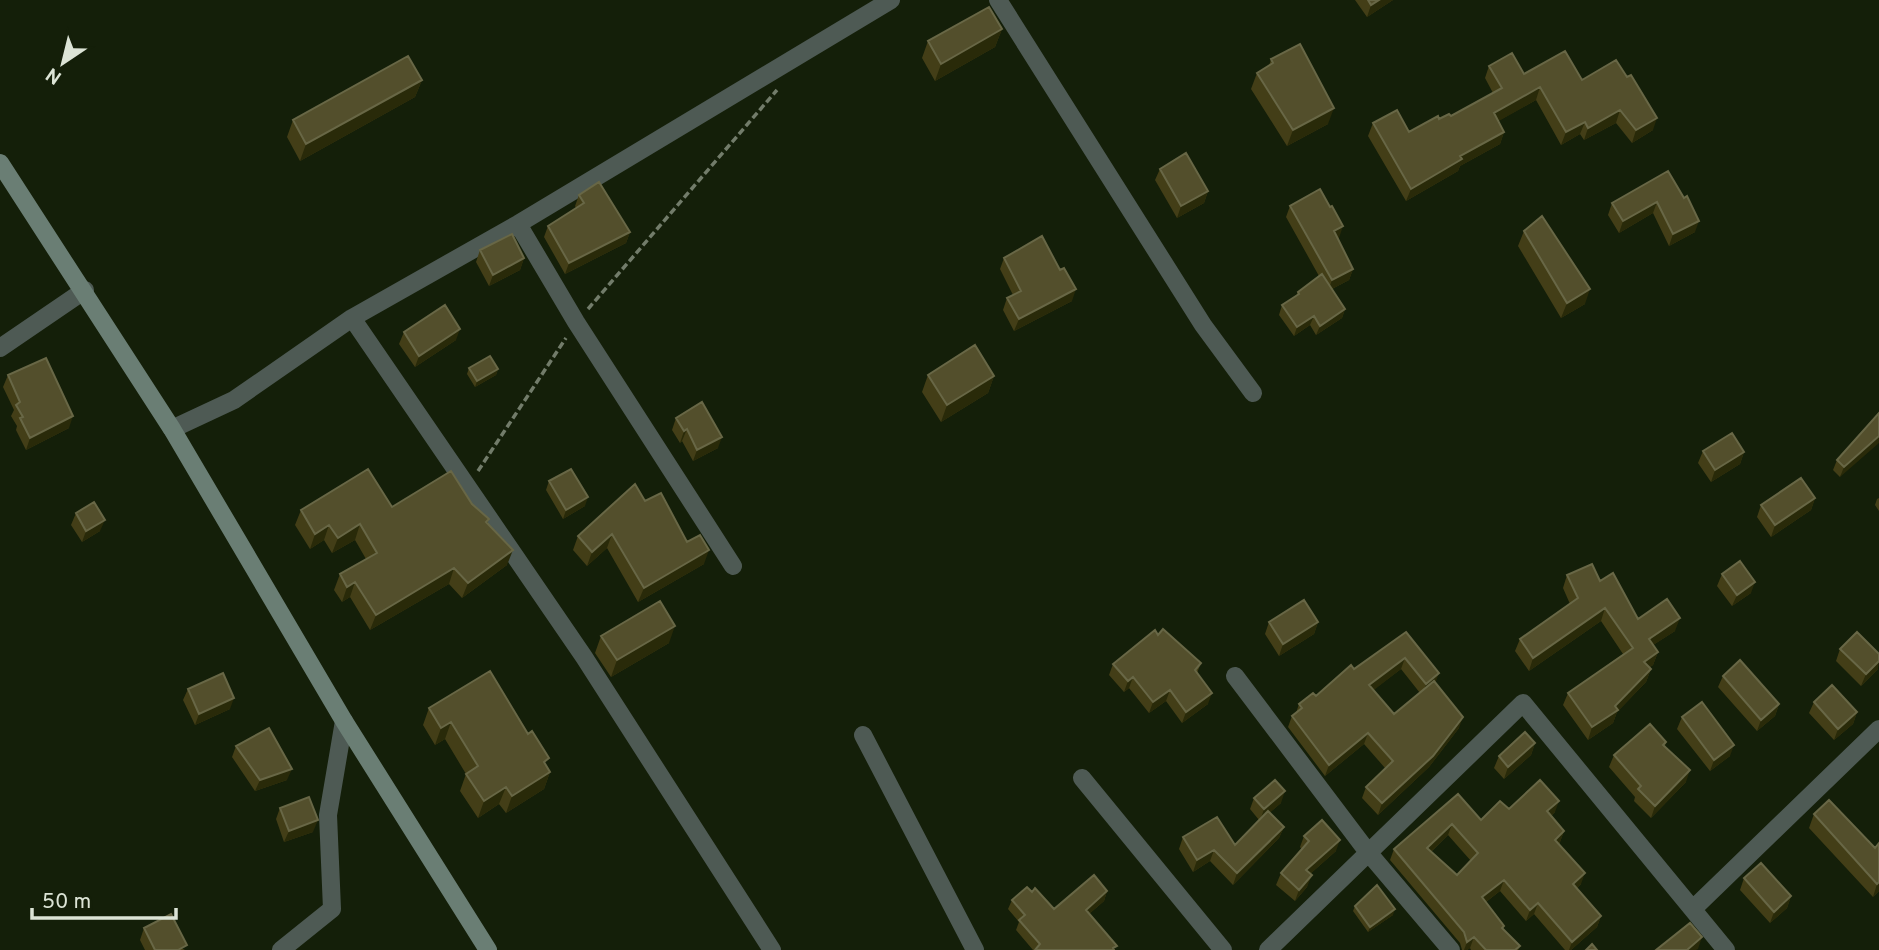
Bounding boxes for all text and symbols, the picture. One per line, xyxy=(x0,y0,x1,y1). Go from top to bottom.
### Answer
north arrow xyxy=(28,28,98,98)
text: N xyxy=(42,62,67,89)
scale bar xyxy=(32,876,175,920)
text: 50 m xyxy=(42,889,91,916)

